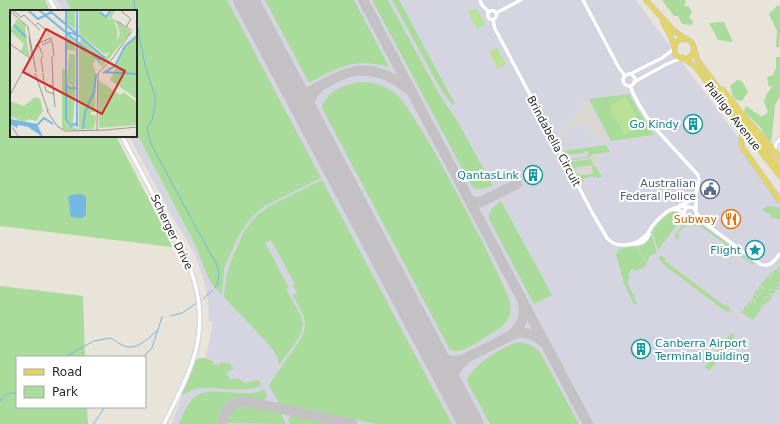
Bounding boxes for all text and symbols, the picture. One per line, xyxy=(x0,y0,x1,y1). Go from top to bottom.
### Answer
inset map xyxy=(10,10,137,137)
street label: Pialligo Avenue xyxy=(702,79,764,153)
street label: Brindabella Circuit xyxy=(524,93,583,190)
building icon: Go Kindy xyxy=(682,113,704,135)
place label: Go Kindy xyxy=(630,118,679,131)
building icon: QantasLink xyxy=(522,164,544,186)
place label: QantasLink xyxy=(457,169,520,182)
place label: Australian Federal Police xyxy=(620,177,696,203)
public building icon: Australian Federal Police xyxy=(699,178,721,200)
street label: Scherger Drive xyxy=(148,192,196,272)
restaurant icon: Subway xyxy=(720,208,742,230)
place label: Subway xyxy=(674,213,717,226)
place icon: Flight xyxy=(744,239,766,261)
place label: Flight xyxy=(710,244,742,257)
place label: Canberra Airport Terminal Building xyxy=(654,337,750,363)
building icon: Canberra Airport Terminal Building xyxy=(630,338,652,360)
legend xyxy=(16,356,146,408)
text: Road xyxy=(52,365,82,379)
text: Park xyxy=(52,385,78,399)

